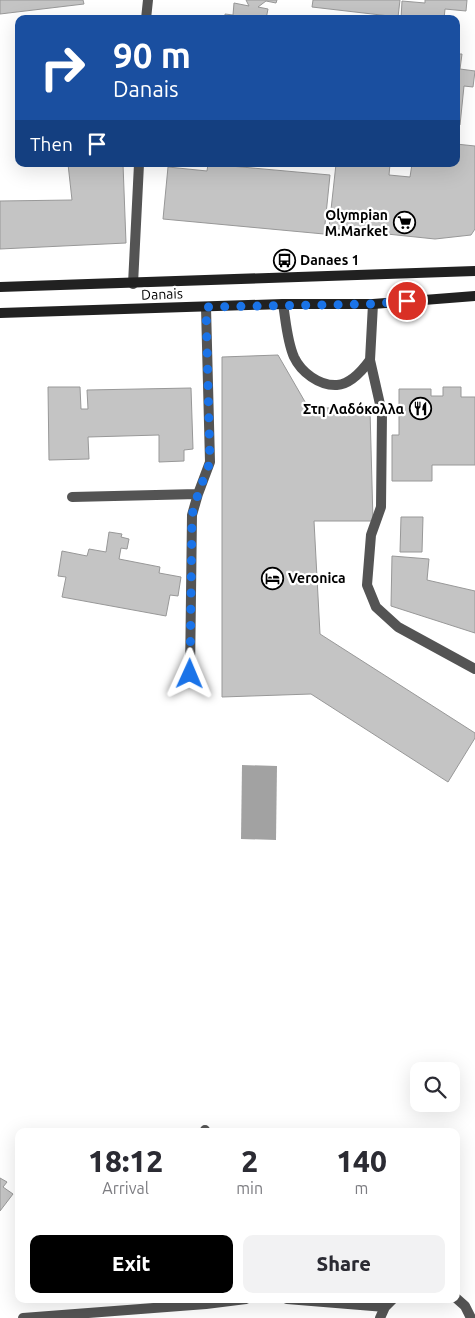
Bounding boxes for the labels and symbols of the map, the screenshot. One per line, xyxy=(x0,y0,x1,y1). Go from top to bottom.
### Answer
place label: Olympian M.Market xyxy=(325,207,388,239)
supermarket icon: Olympian M.Market xyxy=(392,211,416,235)
bus stop icon: Danaes 1 xyxy=(272,248,296,272)
place label: Danaes 1 xyxy=(300,252,360,268)
pin xyxy=(386,280,428,322)
street label: Danais xyxy=(141,285,183,303)
restaurant icon: Στη Λαδόκολλα xyxy=(408,397,432,421)
place label: Στη Λαδόκολλα xyxy=(303,401,404,417)
hotel icon: Veronica xyxy=(260,566,284,590)
place label: Veronica xyxy=(288,570,346,586)
position arrow xyxy=(163,647,215,699)

